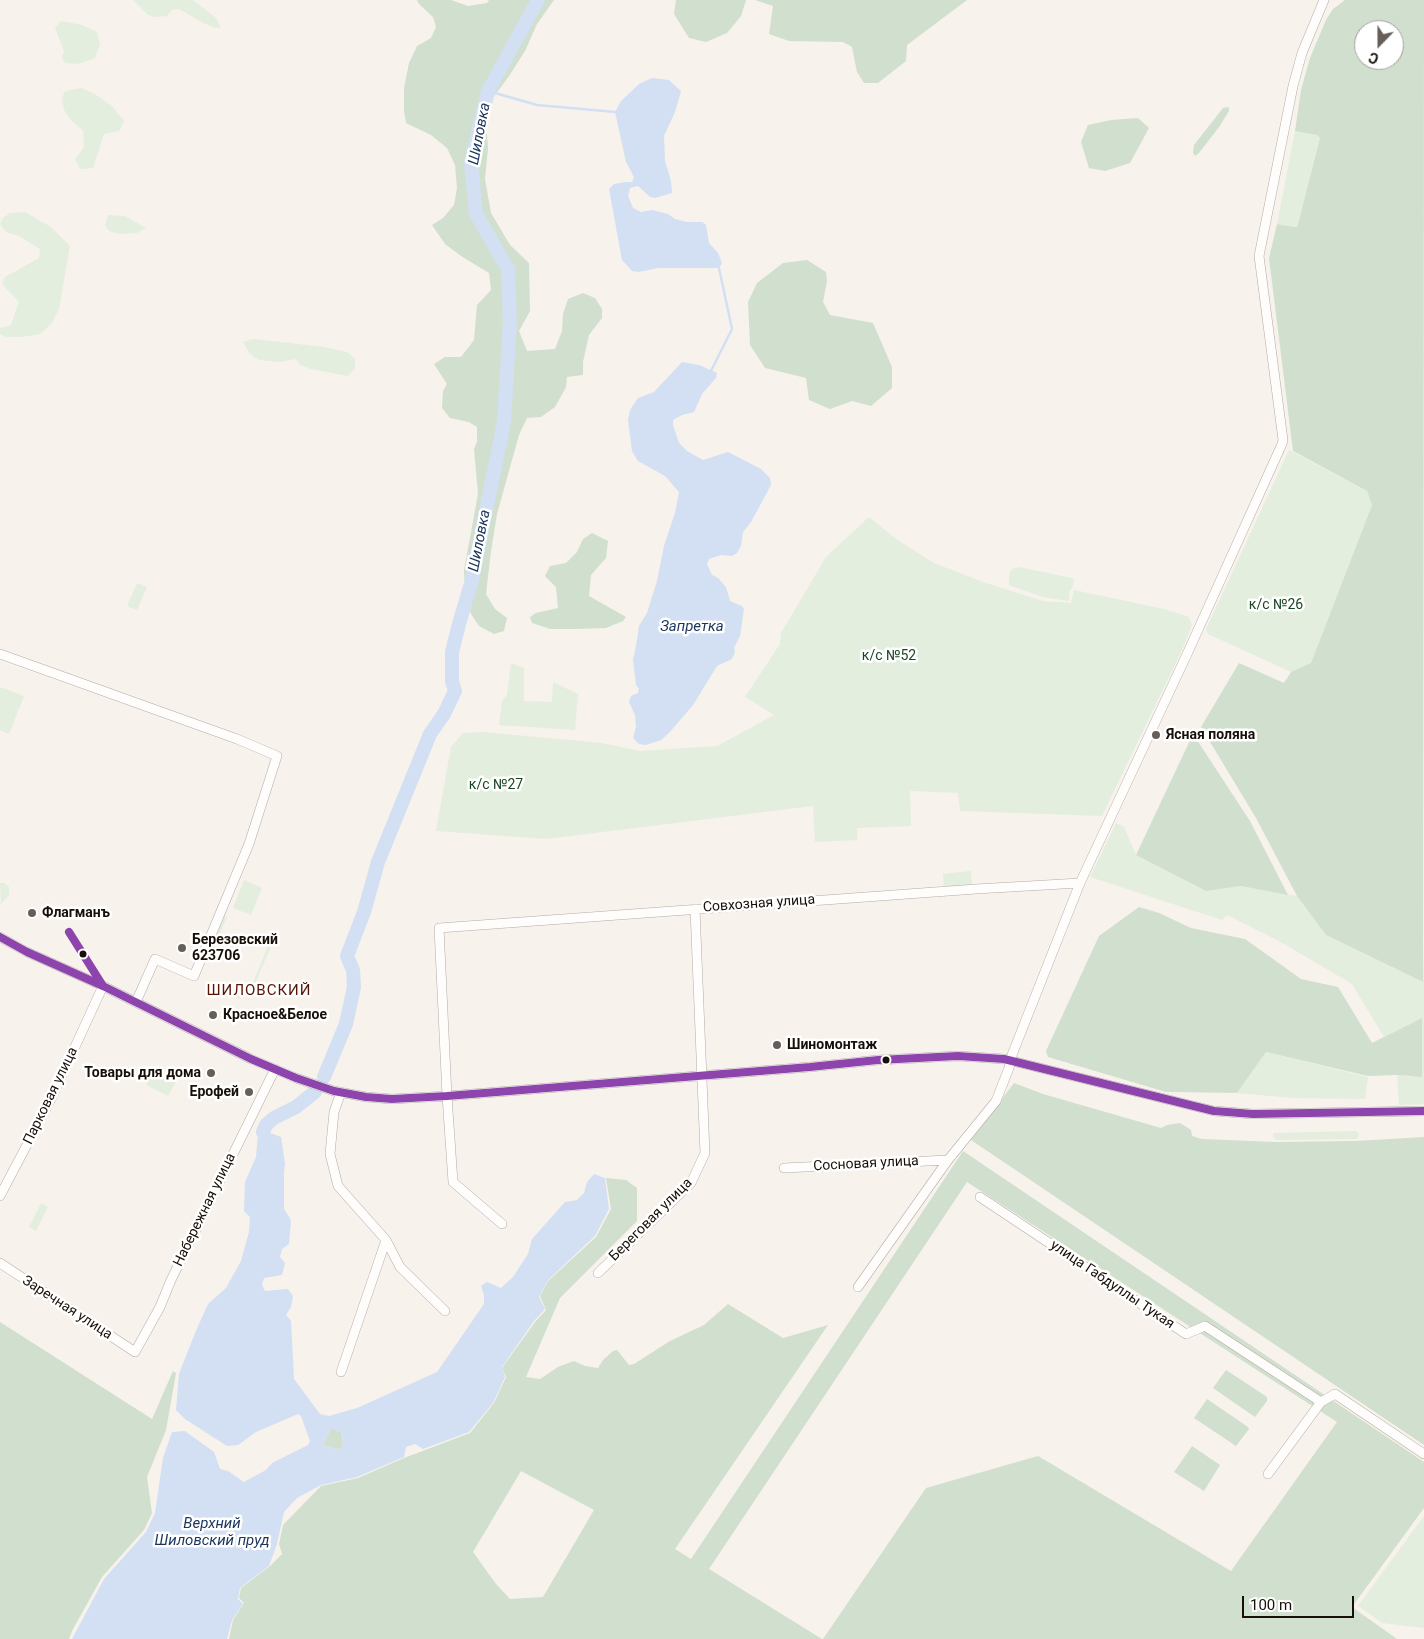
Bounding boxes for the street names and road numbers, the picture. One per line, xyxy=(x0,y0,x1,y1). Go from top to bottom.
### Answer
street label: Совхозная улица xyxy=(702,892,816,916)
street label: Парковая улица xyxy=(20,1045,82,1147)
street label: Набережная улица xyxy=(170,1151,240,1269)
street label: Сосновая улица xyxy=(813,1153,919,1175)
street label: Береговая улица xyxy=(606,1175,696,1265)
street label: улица Габдуллы Тукая xyxy=(1047,1237,1177,1333)
street label: Заречная улица xyxy=(19,1273,115,1343)

